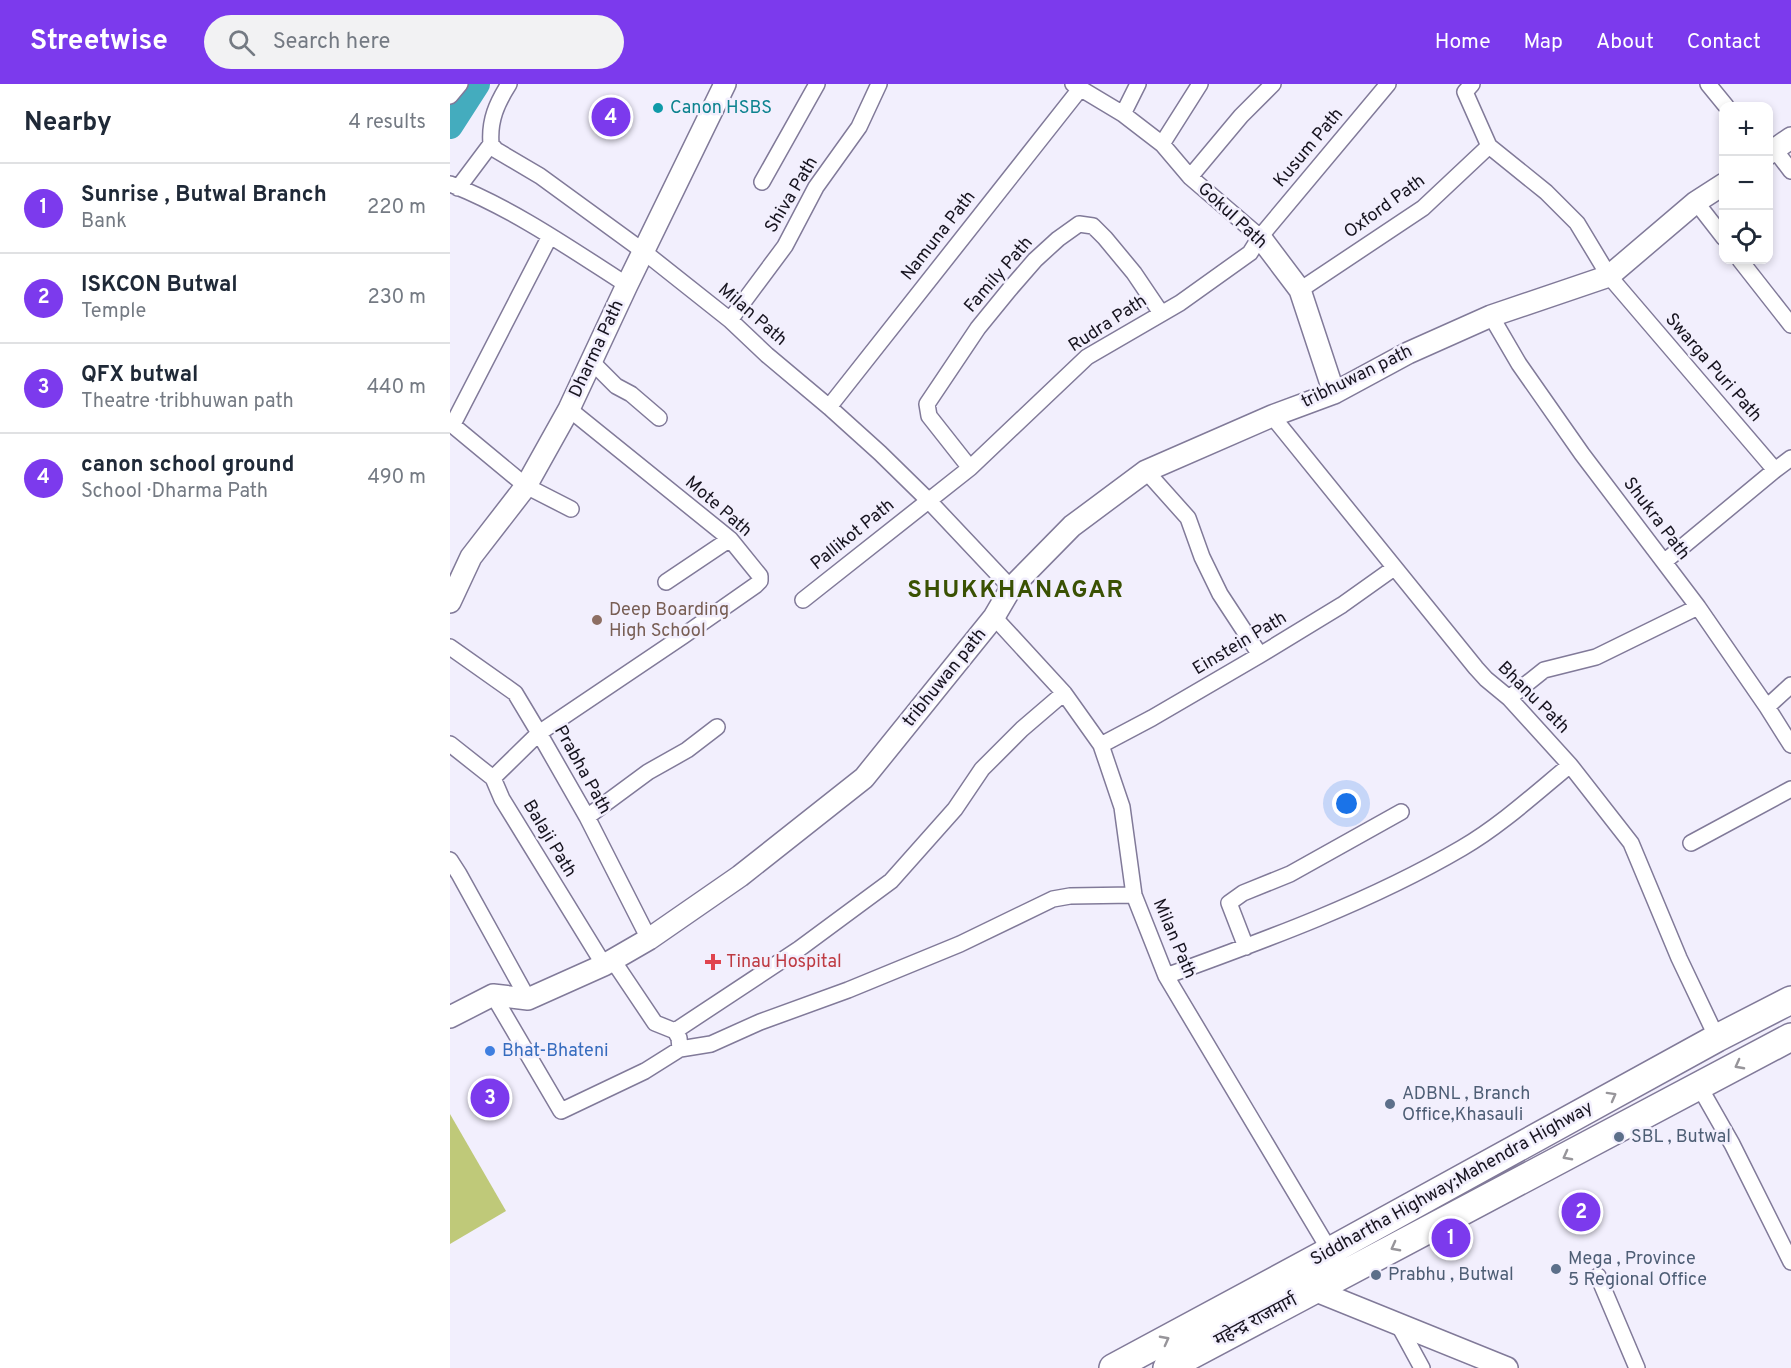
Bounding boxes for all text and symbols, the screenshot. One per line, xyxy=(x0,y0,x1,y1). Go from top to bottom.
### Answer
search box xyxy=(204,15,624,69)
text: Streetwise xyxy=(30,24,168,60)
icon: search xyxy=(225,26,258,59)
text: Search here xyxy=(273,29,390,56)
text: Home xyxy=(1435,29,1491,56)
text: Map xyxy=(1524,29,1563,56)
text: About xyxy=(1596,29,1654,56)
text: Contact xyxy=(1687,29,1761,56)
pin: 4 xyxy=(592,94,630,140)
place label: Canon HSBS xyxy=(670,97,772,120)
marker: Canon HSBS xyxy=(651,101,665,115)
map controls xyxy=(1719,102,1773,264)
button: + xyxy=(1719,102,1773,156)
street label: Kusum Path xyxy=(1269,104,1349,192)
text: Nearby xyxy=(24,107,112,140)
text: 4 results xyxy=(349,110,426,136)
street label: Shiva Path xyxy=(760,153,824,237)
button: − xyxy=(1719,156,1773,210)
street label: Oxford Path xyxy=(1340,170,1430,244)
street label: Gokul Path xyxy=(1192,178,1272,254)
text: Sunrise , Butwal Branch xyxy=(81,182,327,209)
street label: Namuna Path xyxy=(897,186,981,286)
text: 1 xyxy=(40,195,48,221)
text: 220 m xyxy=(367,195,426,221)
text: Bank xyxy=(81,209,127,235)
button: locate xyxy=(1719,210,1773,264)
street label: Family Path xyxy=(960,232,1038,318)
text: ISKCON Butwal xyxy=(81,272,238,299)
street label: Milan Path xyxy=(713,279,791,351)
text: 2 xyxy=(37,285,50,311)
text: 230 m xyxy=(367,285,426,311)
street label: Rudra Path xyxy=(1064,290,1152,358)
street label: Dharma Path xyxy=(564,297,630,401)
text: Temple xyxy=(81,299,146,325)
street label: Swarga Puri Path xyxy=(1659,309,1767,427)
street label: tribhuwan path xyxy=(1298,340,1416,414)
text: QFX butwal xyxy=(81,362,198,389)
text: 3 xyxy=(38,375,50,401)
text: 440 m xyxy=(367,375,426,401)
text: Theatre · tribhuwan path xyxy=(81,389,294,415)
text: canon school ground xyxy=(81,452,294,479)
text: 4 xyxy=(37,465,50,491)
text: 490 m xyxy=(368,465,426,491)
street label: Mote Path xyxy=(680,472,756,542)
street label: Shukra Path xyxy=(1617,473,1695,565)
text: School · Dharma Path xyxy=(81,479,268,505)
street label: Pallikot Path xyxy=(806,494,900,576)
district label: SHUKKHANAGAR xyxy=(907,576,1125,606)
place label: Deep Boarding High School xyxy=(609,599,729,643)
street label: Einstein Path xyxy=(1189,607,1291,681)
marker: Deep Boarding High School xyxy=(590,613,604,627)
street label: tribhuwan path xyxy=(898,624,992,732)
street label: Bhanu Path xyxy=(1492,657,1574,739)
street label: Prabha Path xyxy=(548,721,616,819)
your location xyxy=(1332,789,1361,818)
street label: Balaji Path xyxy=(517,796,581,882)
street label: Milan Path xyxy=(1147,896,1201,982)
place label: Tinau Hospital xyxy=(726,951,842,974)
marker: Tinau Hospital xyxy=(704,953,722,971)
place label: Bhat-Bhateni xyxy=(502,1040,609,1063)
marker: Bhat-Bhateni xyxy=(483,1044,497,1058)
one-way arrow xyxy=(1735,1058,1746,1069)
pin: 3 xyxy=(470,1076,510,1120)
place label: ADBNL , Branch Office,Khasauli xyxy=(1402,1083,1530,1127)
one-way arrow xyxy=(1606,1092,1616,1103)
street label: Siddhartha Highway;Mahendra Highway xyxy=(1307,1096,1597,1272)
marker: ADBNL , Branch Office,Khasauli xyxy=(1383,1097,1397,1111)
place label: SBL , Butwal xyxy=(1631,1126,1731,1149)
marker: SBL , Butwal xyxy=(1612,1130,1626,1144)
one-way arrow xyxy=(1563,1149,1573,1160)
pin: 2 xyxy=(1562,1190,1600,1234)
pin: 1 xyxy=(1432,1216,1470,1260)
one-way arrow xyxy=(1390,1240,1401,1251)
place label: Mega , Province 5 Regional Office xyxy=(1568,1248,1707,1292)
marker: Mega , Province 5 Regional Office xyxy=(1549,1262,1563,1276)
place label: Prabhu , Butwal xyxy=(1388,1264,1514,1287)
marker: Prabhu , Butwal xyxy=(1369,1268,1383,1282)
street label: महेन्द्र राजमार्ग xyxy=(1210,1288,1302,1352)
one-way arrow xyxy=(1158,1336,1169,1347)

